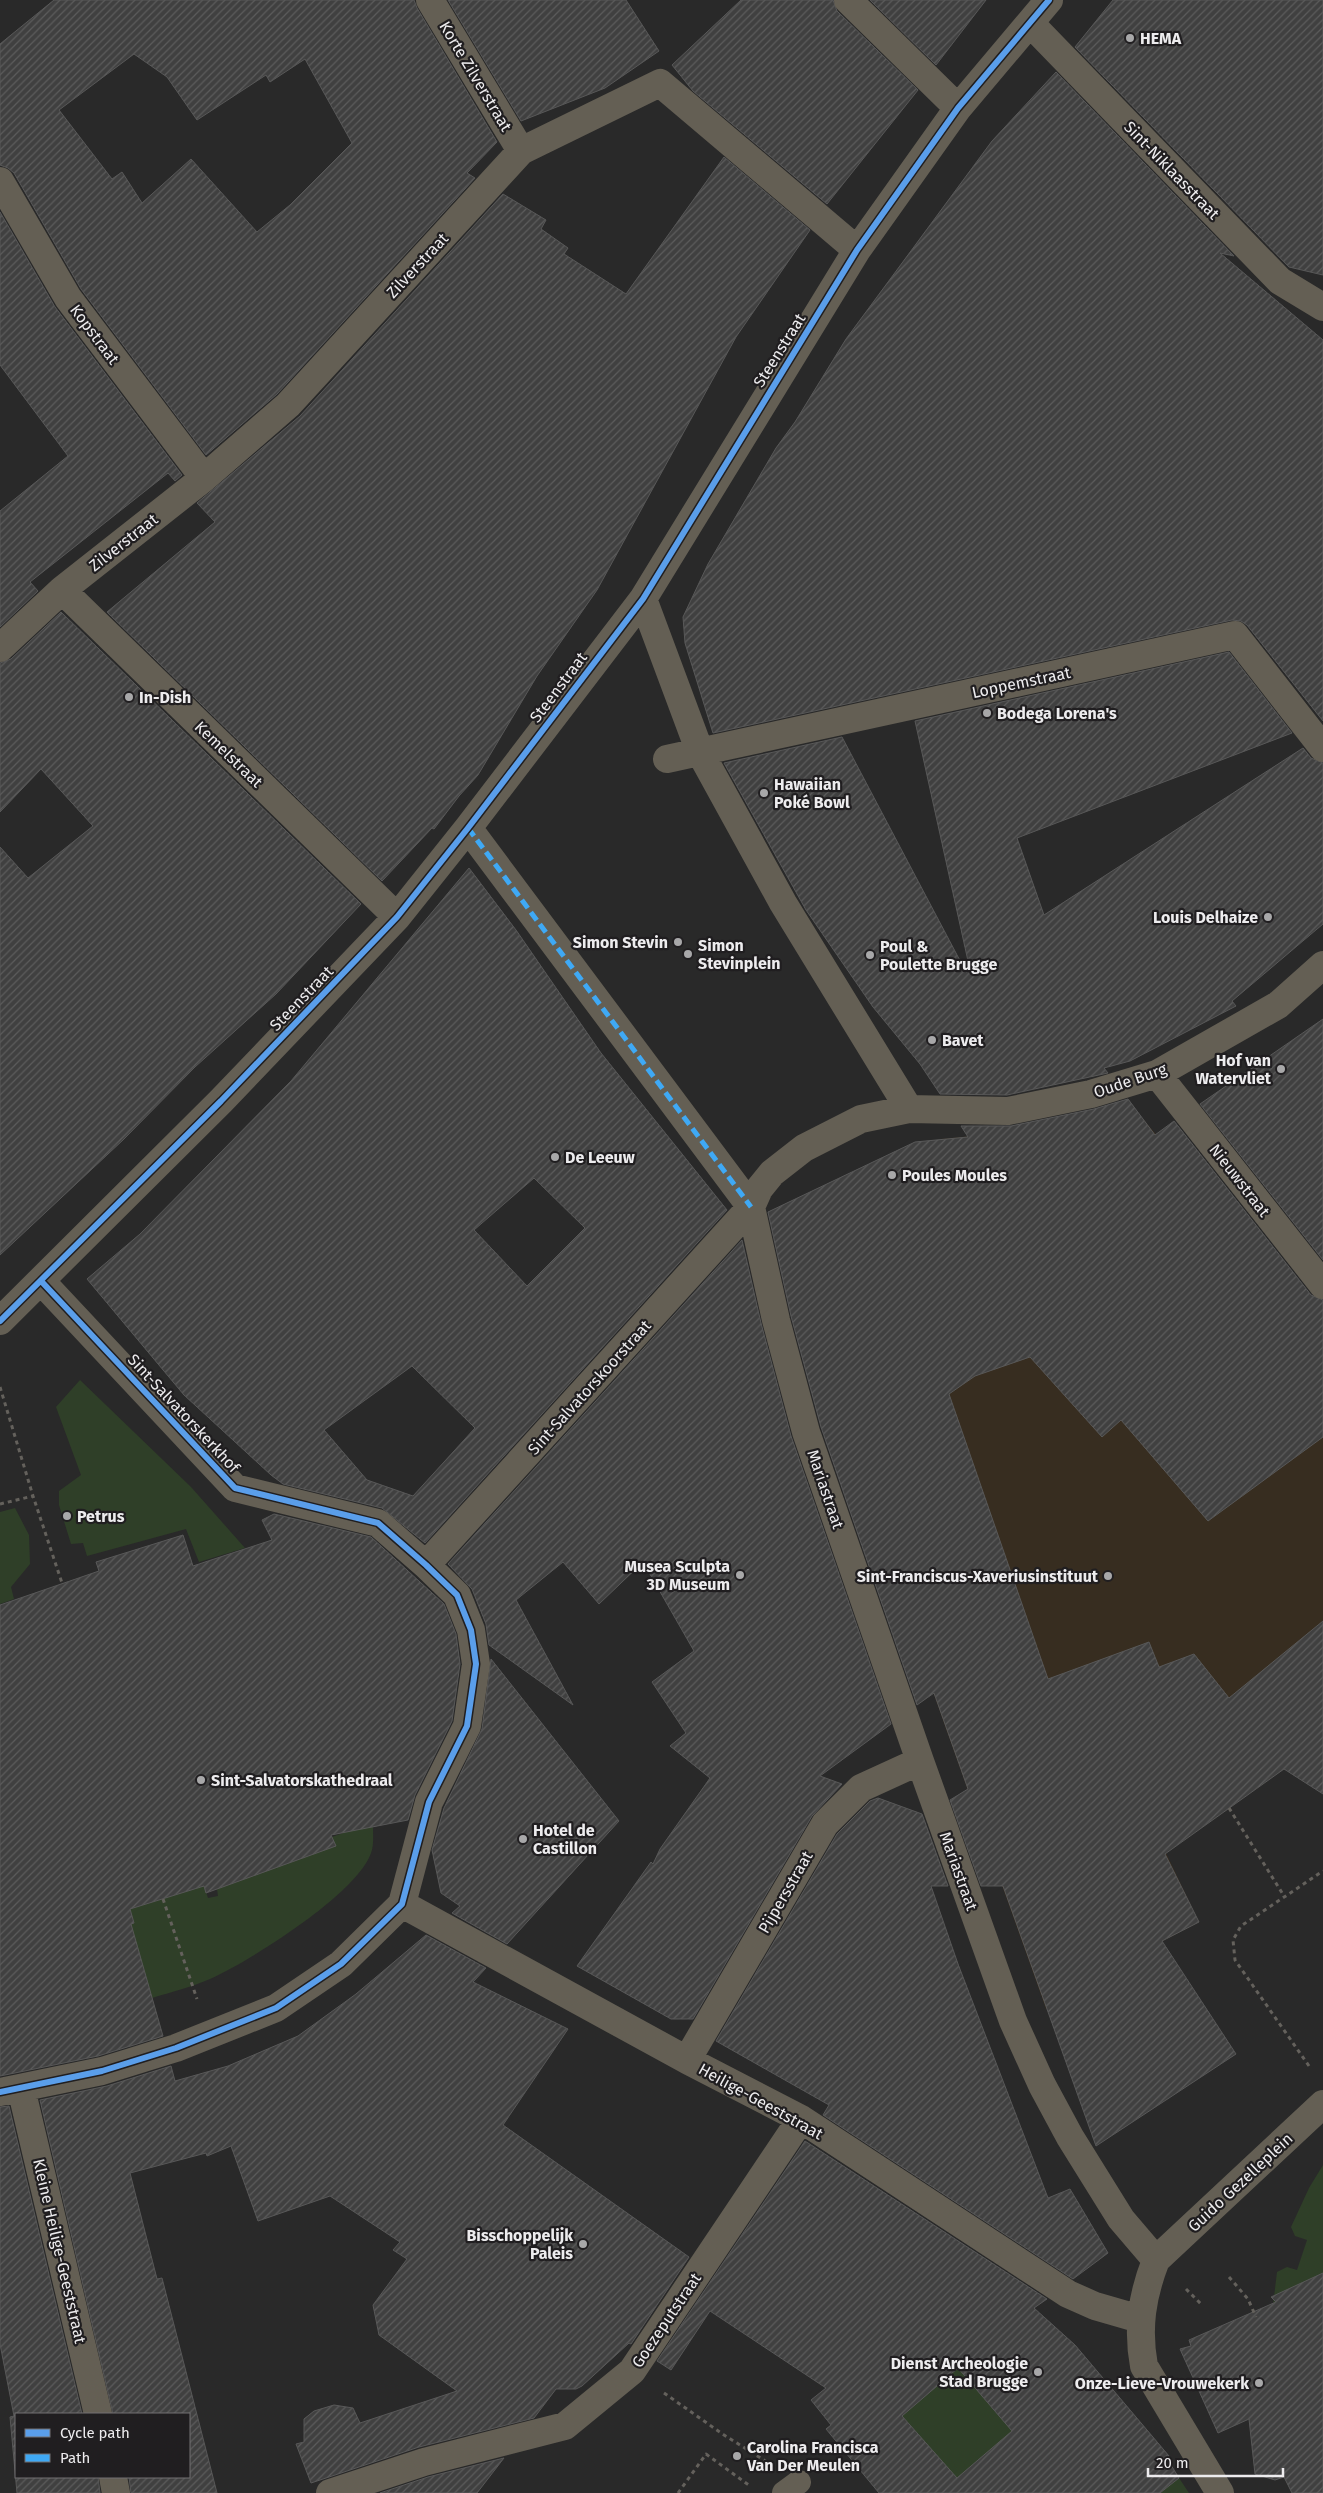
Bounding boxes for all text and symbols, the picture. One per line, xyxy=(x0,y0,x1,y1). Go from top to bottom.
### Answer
street label: Korte Zilverstraat xyxy=(435,18,516,135)
place label: HEMA xyxy=(1140,29,1182,48)
marker: HEMA xyxy=(1124,32,1136,44)
street label: Sint-Niklaasstraat xyxy=(1120,117,1223,223)
street label: Zilverstraat xyxy=(383,229,452,302)
street label: Kopstraat xyxy=(66,301,123,368)
street label: Steenstraat xyxy=(749,310,810,391)
street label: Zilverstraat xyxy=(85,510,162,575)
street label: Steenstraat xyxy=(526,648,591,726)
street label: Loppemstraat xyxy=(970,663,1072,702)
place label: In-Dish xyxy=(139,688,191,707)
marker: In-Dish xyxy=(123,691,135,703)
place label: Bodega Lorena's xyxy=(997,704,1117,723)
marker: Bodega Lorena's xyxy=(981,707,993,719)
street label: Kemelstraat xyxy=(191,717,267,792)
place label: Hawaiian Poké Bowl xyxy=(774,775,850,812)
marker: Hawaiian Poké Bowl xyxy=(758,787,770,799)
place label: Louis Delhaize xyxy=(1153,908,1258,927)
marker: Louis Delhaize xyxy=(1262,911,1274,923)
place label: Simon Stevin xyxy=(573,933,668,952)
marker: Simon Stevin xyxy=(672,936,684,948)
place label: Simon Stevinplein xyxy=(698,936,781,973)
place label: Poul & Poulette Brugge xyxy=(880,937,998,974)
marker: Simon Stevinplein xyxy=(682,948,694,960)
marker: Poul & Poulette Brugge xyxy=(864,949,876,961)
street label: Steenstraat xyxy=(266,962,337,1035)
place label: Bavet xyxy=(942,1031,984,1050)
marker: Bavet xyxy=(926,1034,938,1046)
place label: Hof van Watervliet xyxy=(1196,1051,1272,1088)
street label: Oude Burg xyxy=(1091,1059,1170,1102)
marker: Hof van Watervliet xyxy=(1275,1063,1287,1075)
street label: Nieuwstraat xyxy=(1205,1140,1274,1221)
place label: De Leeuw xyxy=(565,1148,635,1167)
marker: De Leeuw xyxy=(549,1151,561,1163)
place label: Poules Moules xyxy=(902,1166,1007,1185)
marker: Poules Moules xyxy=(886,1169,898,1181)
street label: Sint-Salvatorskoorstraat xyxy=(524,1316,655,1459)
street label: Sint-Salvatorskerkhof xyxy=(124,1350,245,1478)
street label: Mariastraat xyxy=(803,1447,848,1531)
place label: Petrus xyxy=(77,1507,125,1526)
marker: Petrus xyxy=(61,1510,73,1522)
place label: Musea Sculpta 3D Museum xyxy=(624,1557,730,1594)
place label: Sint-Franciscus-Xaveriusinstituut xyxy=(857,1567,1099,1586)
marker: Musea Sculpta 3D Museum xyxy=(734,1569,746,1581)
marker: Sint-Franciscus-Xaveriusinstituut xyxy=(1102,1570,1114,1582)
place label: Sint-Salvatorskathedraal xyxy=(211,1771,393,1790)
marker: Sint-Salvatorskathedraal xyxy=(195,1774,207,1786)
place label: Hotel de Castillon xyxy=(533,1821,597,1858)
street label: Mariastraat xyxy=(936,1829,982,1913)
marker: Hotel de Castillon xyxy=(517,1833,529,1845)
street label: Pijpersstraat xyxy=(754,1848,817,1937)
street label: Heilige-Geeststraat xyxy=(695,2059,826,2144)
street label: Guido Gezelleplein xyxy=(1184,2129,1297,2236)
street label: Kleine Heilige-Geeststraat xyxy=(29,2157,90,2345)
place label: Bisschoppelijk Paleis xyxy=(467,2226,573,2263)
marker: Bisschoppelijk Paleis xyxy=(577,2238,589,2250)
street label: Goezeputstraat xyxy=(628,2269,705,2371)
place label: Dienst Archeologie Stad Brugge xyxy=(891,2354,1028,2391)
marker: Dienst Archeologie Stad Brugge xyxy=(1032,2366,1044,2378)
place label: Onze-Lieve-Vrouwekerk xyxy=(1075,2374,1249,2393)
marker: Onze-Lieve-Vrouwekerk xyxy=(1253,2377,1265,2389)
legend xyxy=(15,2413,190,2478)
text: Cycle path xyxy=(60,2424,130,2442)
place label: Carolina Francisca Van Der Meulen xyxy=(746,2438,879,2475)
scale bar xyxy=(1148,2446,1283,2478)
text: Path xyxy=(60,2449,90,2467)
marker: Carolina Francisca Van Der Meulen xyxy=(731,2450,743,2462)
text: 20 m xyxy=(1156,2454,1189,2472)

